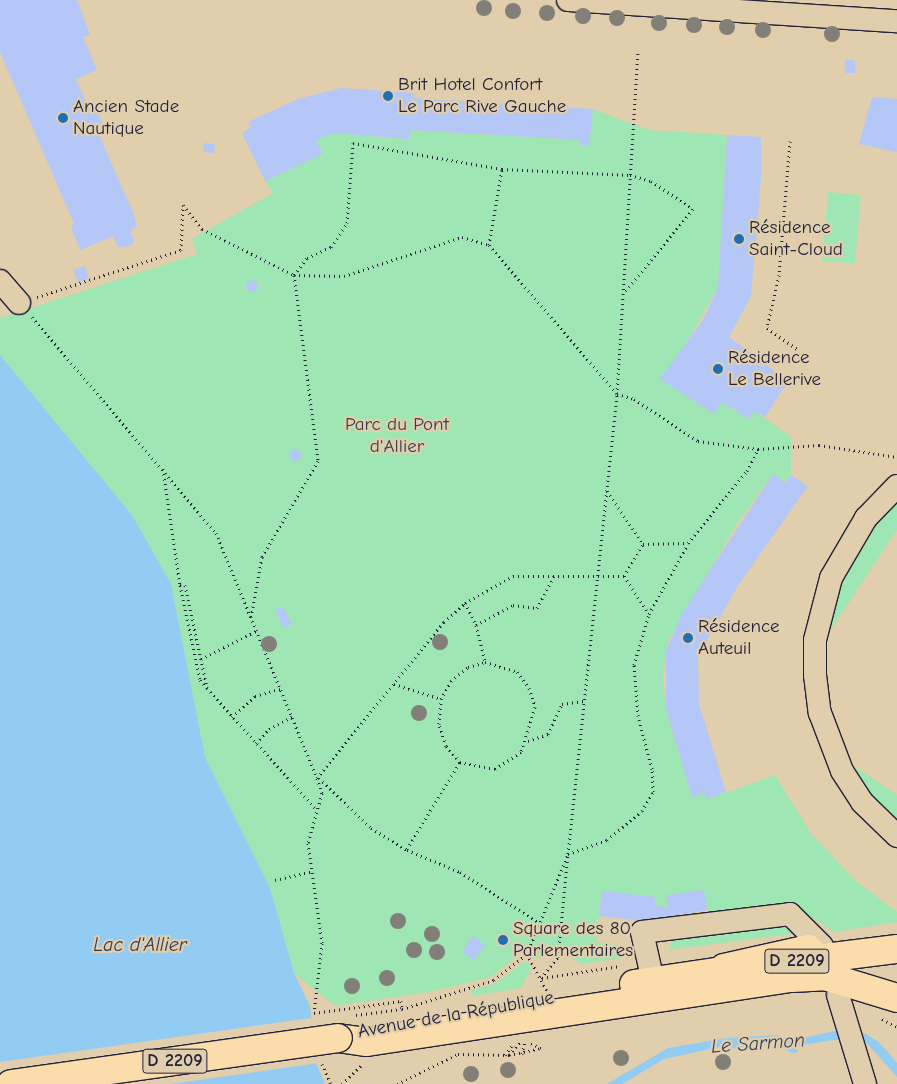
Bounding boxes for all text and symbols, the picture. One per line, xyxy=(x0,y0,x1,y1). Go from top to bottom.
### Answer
place label: Brit Hotel Confort Le Parc Rive Gauche xyxy=(398,74,566,118)
marker: Brit Hotel Confort Le Parc Rive Gauche xyxy=(382,90,394,102)
place label: Ancien Stade Nautique xyxy=(73,96,179,140)
marker: Ancien Stade Nautique xyxy=(57,112,69,124)
place label: Résidence Saint-Cloud xyxy=(749,217,843,261)
marker: Résidence Saint-Cloud xyxy=(733,233,745,245)
place label: Résidence Le Bellerive xyxy=(728,347,821,391)
marker: Résidence Le Bellerive xyxy=(712,363,724,375)
park label: Parc du Pont d'Allier xyxy=(345,414,449,458)
place label: Résidence Auteuil xyxy=(698,616,780,660)
marker: Résidence Auteuil xyxy=(682,632,694,644)
place label: Square des 80 Parlementaires xyxy=(513,918,633,962)
water label: Lac d'Allier xyxy=(93,932,187,956)
marker: Square des 80 Parlementaires xyxy=(497,934,509,946)
road number: D 2209 xyxy=(763,946,831,976)
street label: Avenue de la République xyxy=(356,987,556,1043)
water label: Le Sarmon xyxy=(710,1028,806,1058)
road number: D 2209 xyxy=(141,1046,209,1076)

